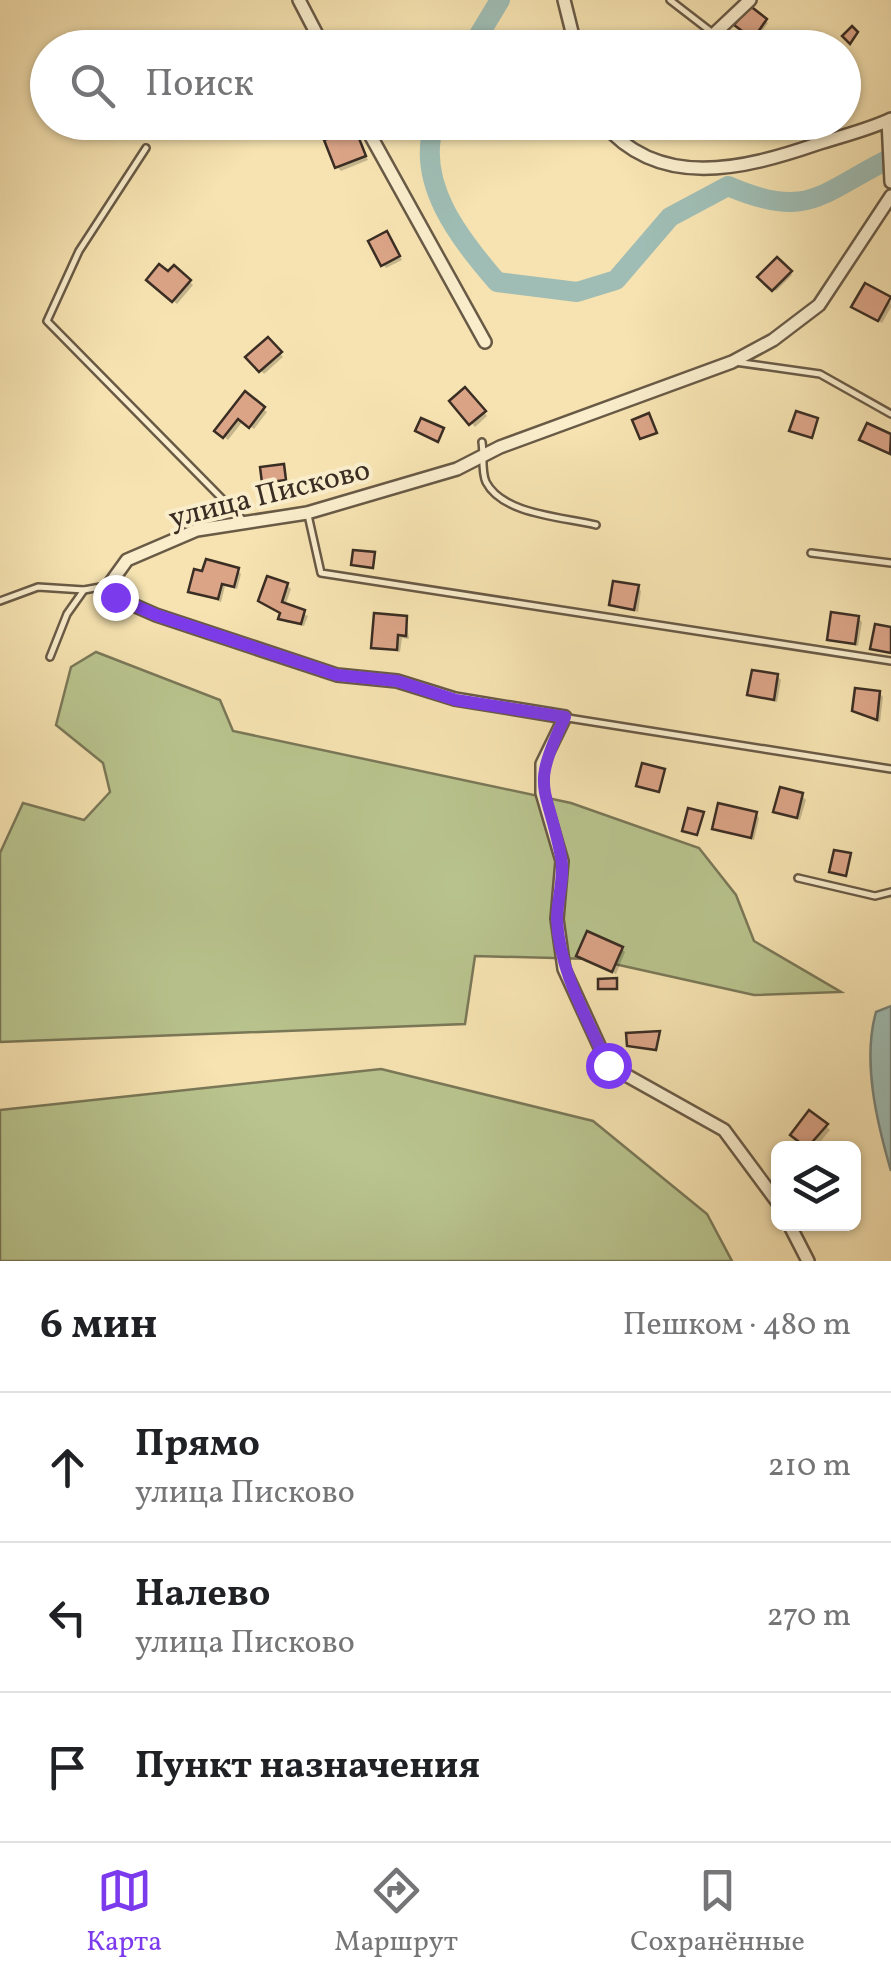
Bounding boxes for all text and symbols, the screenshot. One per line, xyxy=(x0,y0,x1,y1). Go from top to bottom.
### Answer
search box xyxy=(30,30,861,140)
icon: search xyxy=(65,58,120,113)
text: Поиск xyxy=(145,59,254,112)
street label: улица Писково xyxy=(164,450,375,540)
route end xyxy=(93,575,139,621)
route start xyxy=(586,1043,632,1089)
map controls xyxy=(771,1141,861,1231)
button: layers xyxy=(771,1141,861,1231)
text: 6 мин xyxy=(40,1297,157,1356)
text: Пешком · 480 m xyxy=(623,1304,851,1348)
text: Прямо xyxy=(135,1419,260,1472)
icon: ahead xyxy=(40,1440,95,1495)
text: 210 m xyxy=(767,1445,851,1489)
text: улица Писково xyxy=(135,1472,355,1516)
text: Налево xyxy=(135,1569,271,1622)
icon: left xyxy=(40,1590,95,1645)
text: 270 m xyxy=(766,1595,851,1639)
text: улица Писково xyxy=(135,1622,355,1666)
icon: arrive xyxy=(40,1740,95,1795)
text: Пункт назначения xyxy=(135,1741,480,1794)
tab: Карта xyxy=(86,1863,162,1962)
tab: Маршрут xyxy=(334,1863,458,1962)
tab: Сохранённые xyxy=(630,1863,805,1962)

